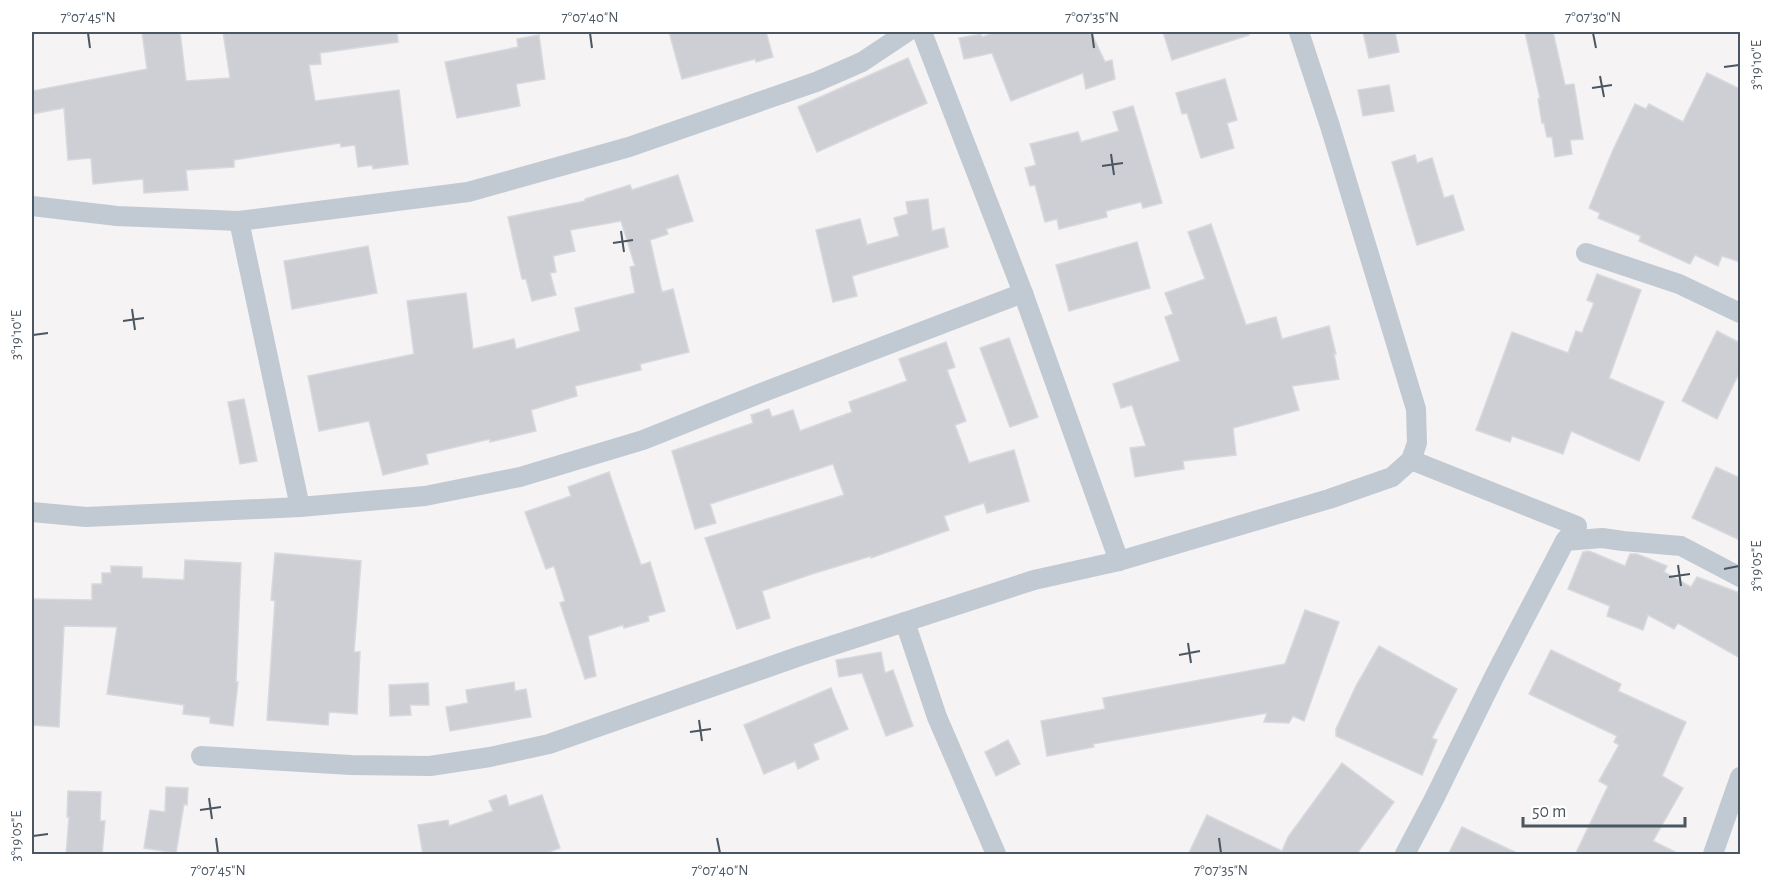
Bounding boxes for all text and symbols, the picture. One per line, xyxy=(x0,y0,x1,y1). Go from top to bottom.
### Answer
text: 7°07'45"N xyxy=(60,10,116,25)
text: 7°07'40"N xyxy=(562,10,618,25)
text: 7°07'35"N xyxy=(1065,10,1119,25)
text: 7°07'30"N xyxy=(1565,10,1621,25)
text: 3°19'10"E xyxy=(1749,40,1764,90)
text: 3°19'10"E xyxy=(9,310,24,360)
text: 3°19'05"E xyxy=(1749,541,1764,591)
scale bar xyxy=(1523,790,1685,828)
text: 50 m xyxy=(1532,803,1566,821)
text: 3°19'05"E xyxy=(9,811,24,861)
text: 7°07'45"N xyxy=(190,863,246,878)
text: 7°07'40"N xyxy=(692,863,748,878)
text: 7°07'35"N xyxy=(1194,863,1248,878)

